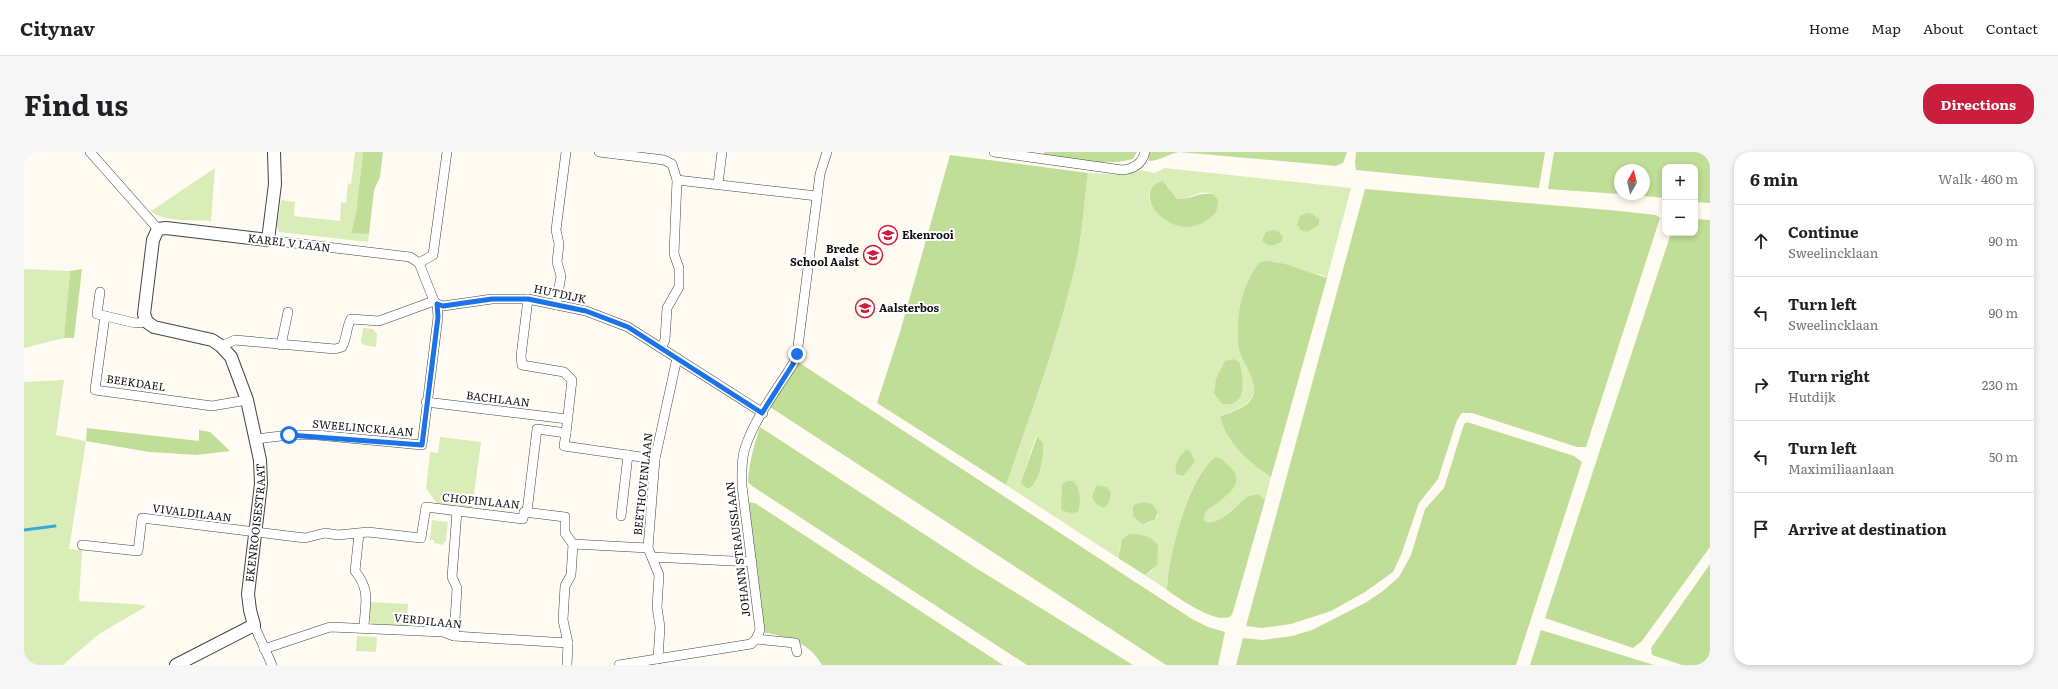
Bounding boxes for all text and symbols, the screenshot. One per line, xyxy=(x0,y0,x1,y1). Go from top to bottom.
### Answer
text: Citynav xyxy=(20,14,95,42)
text: Home xyxy=(1809,18,1849,38)
text: Map xyxy=(1871,18,1901,38)
text: About xyxy=(1923,18,1964,38)
text: Contact xyxy=(1986,18,2038,38)
text: Find us xyxy=(24,83,128,125)
button: Directions xyxy=(1923,84,2034,124)
north arrow xyxy=(1614,164,1650,200)
map controls xyxy=(1662,164,1698,236)
button: + xyxy=(1662,164,1698,200)
text: 6 min xyxy=(1750,166,1798,191)
text: Walk · 460 m xyxy=(1938,169,2018,188)
button: − xyxy=(1662,200,1698,236)
text: Continue xyxy=(1788,220,1858,243)
school or university icon: Ekenrooi xyxy=(877,224,899,246)
place label: Ekenrooi xyxy=(902,226,954,242)
street label: KAREL V LAAN xyxy=(247,229,331,255)
icon: ahead xyxy=(1750,230,1772,252)
text: 90 m xyxy=(1988,231,2018,250)
place label: Brede School Aalst xyxy=(790,240,859,269)
text: Sweelincklaan xyxy=(1788,243,1878,262)
school or university icon: Brede School Aalst xyxy=(862,244,884,266)
street label: HUTDIJK xyxy=(532,280,589,307)
text: Turn left xyxy=(1788,292,1857,315)
school or university icon: Aalsterbos xyxy=(854,297,876,319)
place label: Aalsterbos xyxy=(879,299,940,315)
icon: left xyxy=(1750,302,1772,324)
text: 90 m xyxy=(1988,303,2018,322)
text: Sweelincklaan xyxy=(1788,315,1878,334)
route end xyxy=(788,345,806,363)
text: Turn right xyxy=(1788,364,1870,387)
street label: BEEKDAEL xyxy=(106,370,167,394)
icon: right xyxy=(1750,374,1772,396)
text: 230 m xyxy=(1982,375,2018,394)
street label: BACHLAAN xyxy=(465,386,531,410)
text: Hutdijk xyxy=(1788,387,1836,406)
street label: SWEELINCKLAAN xyxy=(312,415,414,439)
route start xyxy=(280,426,298,444)
street label: BEETHOVENLAAN xyxy=(629,432,655,536)
text: Turn left xyxy=(1788,436,1857,459)
icon: left xyxy=(1750,446,1772,468)
text: 50 m xyxy=(1989,447,2018,466)
text: Maximiliaanlaan xyxy=(1788,459,1894,478)
street label: EKENROOISESTRAAT xyxy=(240,463,268,583)
street label: JOHANN STRAUSSLAAN xyxy=(721,480,753,618)
street label: CHOPINLAAN xyxy=(442,488,521,512)
street label: VIVALDILAAN xyxy=(152,499,233,525)
text: Arrive at destination xyxy=(1788,517,1947,540)
icon: arrive xyxy=(1750,518,1772,540)
street label: VERDILAAN xyxy=(393,608,463,632)

